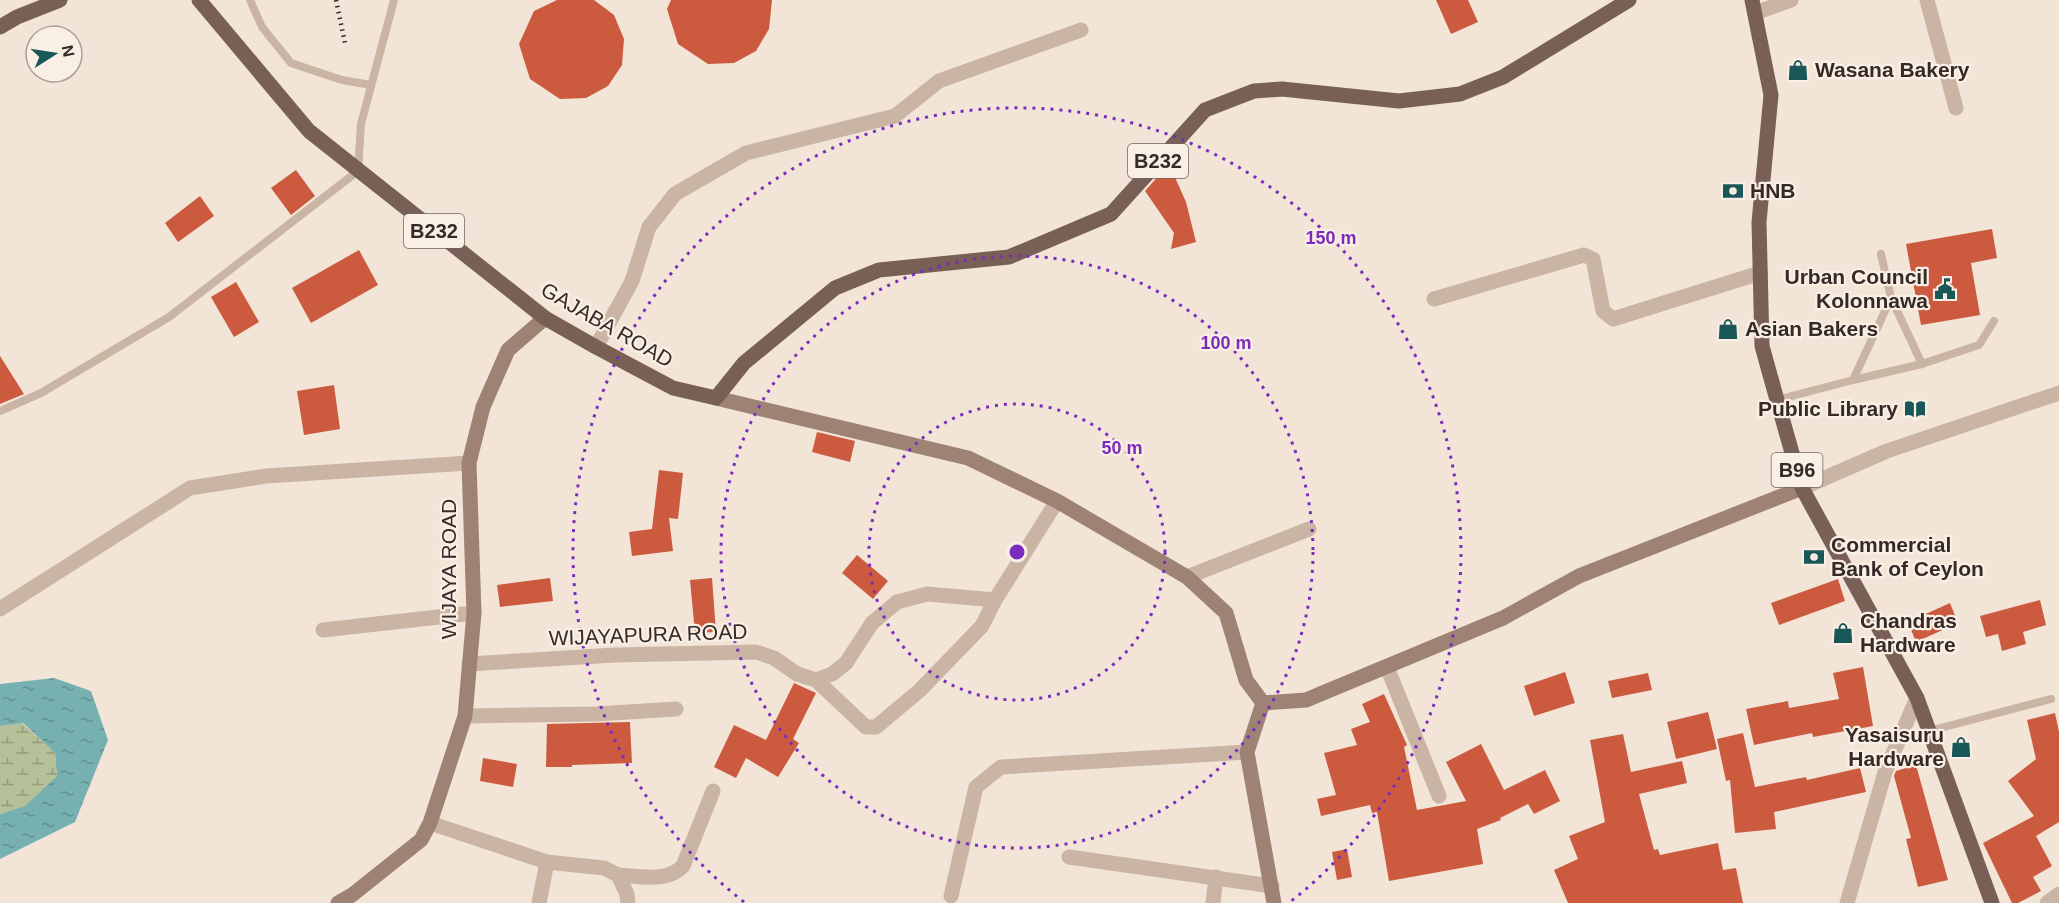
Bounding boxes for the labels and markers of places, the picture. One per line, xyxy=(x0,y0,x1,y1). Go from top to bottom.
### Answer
shop icon: Wasana Bakery xyxy=(1786,58,1810,82)
place label: Wasana Bakery xyxy=(1815,58,1970,81)
bank icon: HNB xyxy=(1721,179,1745,203)
place label: HNB xyxy=(1750,179,1796,202)
place label: Urban Council Kolonnawa xyxy=(1784,265,1928,312)
public building icon: Urban Council Kolonnawa xyxy=(1933,277,1957,301)
shop icon: Asian Bakers xyxy=(1716,317,1740,341)
place label: Asian Bakers xyxy=(1745,317,1878,340)
place label: Public Library xyxy=(1758,397,1898,420)
library icon: Public Library xyxy=(1903,397,1927,421)
place label: Commercial Bank of Ceylon xyxy=(1831,533,1984,580)
centre of rings xyxy=(1007,542,1027,562)
bank icon: Commercial Bank of Ceylon xyxy=(1802,545,1826,569)
place label: Chandras Hardware xyxy=(1860,609,1957,656)
shop icon: Chandras Hardware xyxy=(1831,621,1855,645)
place label: Yasaisuru Hardware xyxy=(1845,723,1944,770)
shop icon: Yasaisuru Hardware xyxy=(1949,735,1973,759)

